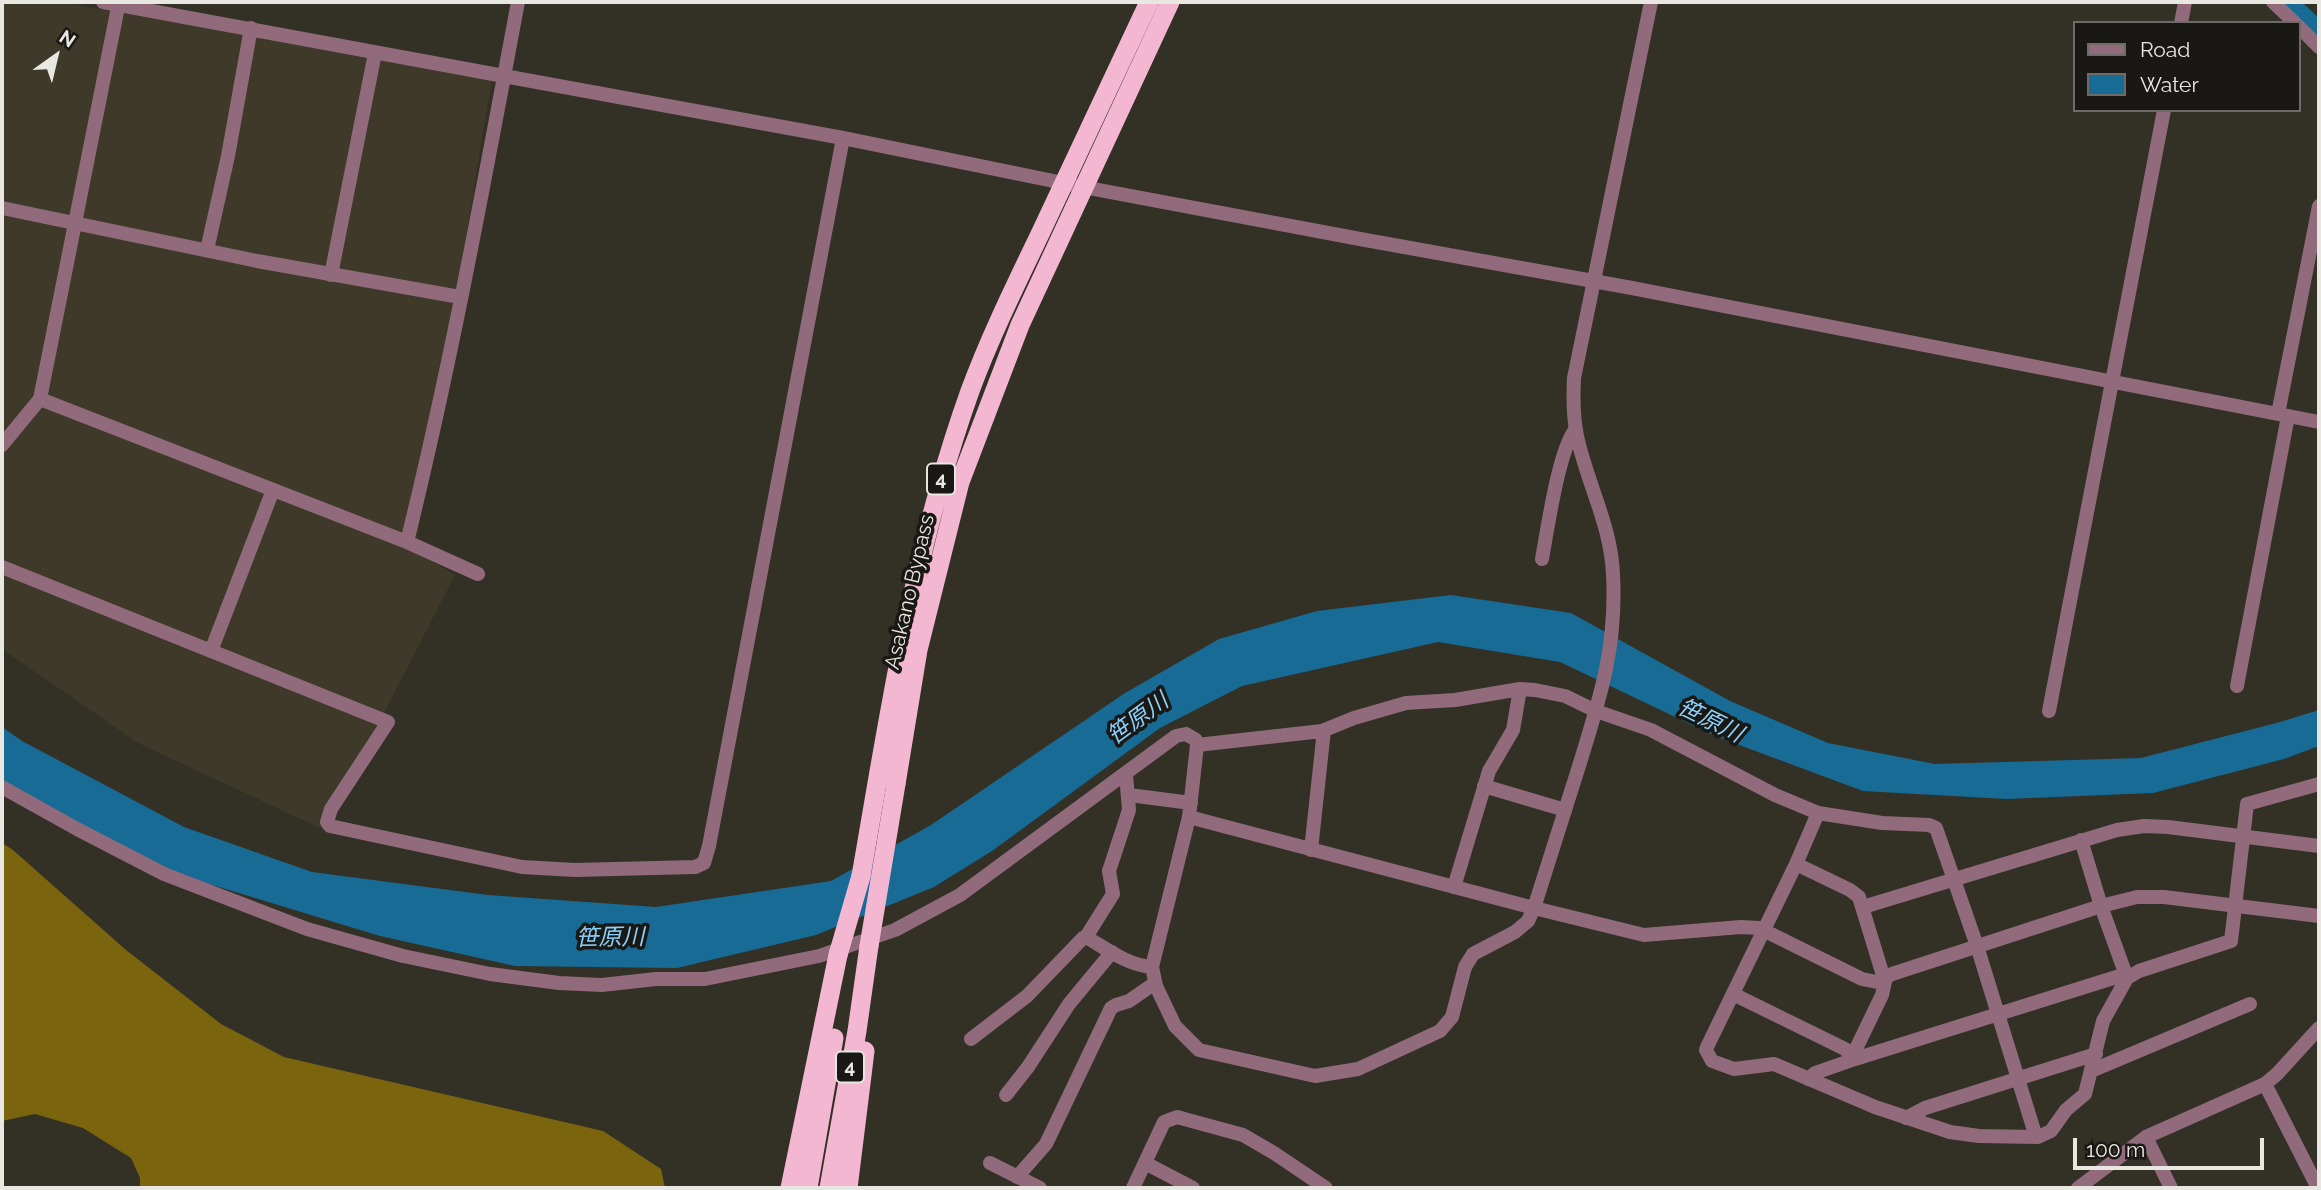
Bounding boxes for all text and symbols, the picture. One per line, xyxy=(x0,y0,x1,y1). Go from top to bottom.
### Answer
north arrow xyxy=(21,21,91,91)
legend xyxy=(2072,21,2300,112)
text: N xyxy=(56,25,80,52)
text: Road xyxy=(2140,37,2190,62)
text: Water xyxy=(2140,72,2199,97)
road number: 4 xyxy=(927,464,955,494)
street label: Asakano Bypass xyxy=(880,512,940,672)
water label: 笹原川 xyxy=(1102,688,1174,750)
water label: 笹原川 xyxy=(1673,693,1747,749)
water label: 笹原川 xyxy=(575,924,645,952)
road number: 4 xyxy=(836,1051,864,1082)
scale bar xyxy=(2076,1124,2267,1168)
text: 100 m xyxy=(2086,1137,2145,1162)

